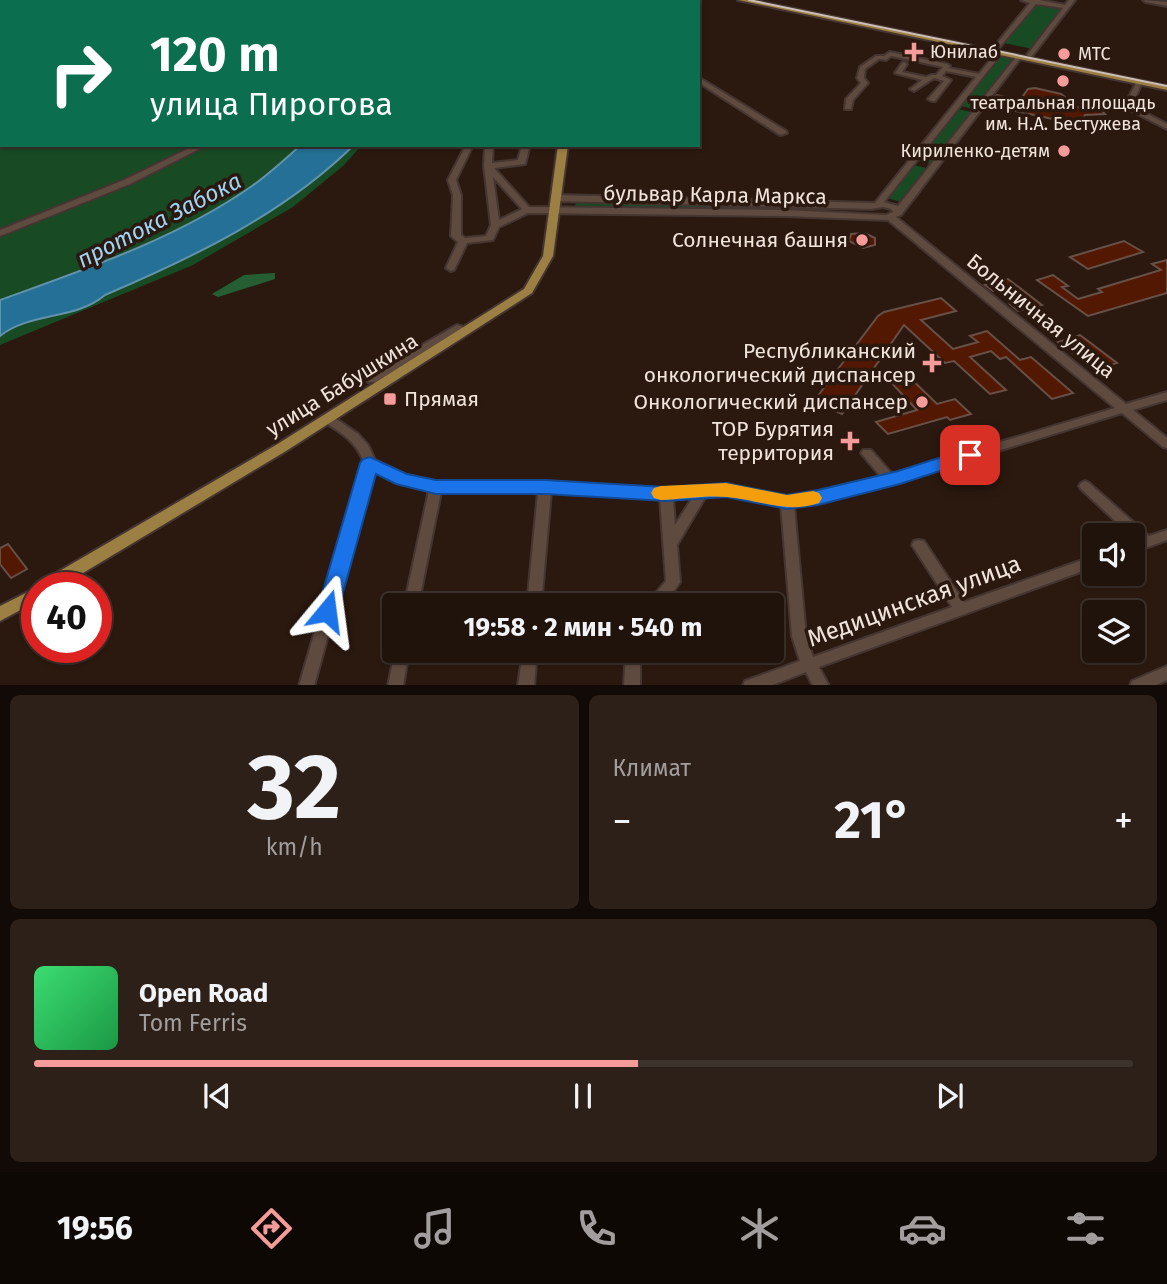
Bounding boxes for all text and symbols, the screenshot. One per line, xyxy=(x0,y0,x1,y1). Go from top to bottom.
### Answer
text: 120 m xyxy=(150,25,280,84)
icon: right xyxy=(35,28,126,119)
place label: Юнилаб xyxy=(930,41,998,63)
marker: Юнилаб xyxy=(904,42,924,62)
place label: МТС xyxy=(1078,43,1111,65)
marker: МТС xyxy=(1056,46,1072,62)
marker: театральная площадь им. Н.А. Бестужева xyxy=(1055,73,1071,89)
text: улица Пирогова xyxy=(150,85,393,123)
place label: театральная площадь им. Н.А. Бестужева xyxy=(971,92,1155,135)
place label: Кириленко-детям xyxy=(901,140,1050,162)
marker: Кириленко-детям xyxy=(1056,143,1072,159)
water label: протока Забока xyxy=(72,167,246,273)
street label: бульвар Карла Маркса xyxy=(603,180,827,210)
place label: Солнечная башня xyxy=(672,227,848,253)
marker: Солнечная башня xyxy=(854,232,870,248)
street label: Больничная улица xyxy=(962,248,1120,384)
street label: улица Бабушкина xyxy=(261,328,423,442)
place label: Республиканский онкологический диспансер xyxy=(644,338,916,388)
marker: Республиканский онкологический диспансер xyxy=(922,353,942,373)
place label: Прямая xyxy=(404,386,479,412)
place label: Онкологический диспансер xyxy=(633,389,908,415)
marker: Прямая xyxy=(382,391,398,407)
marker: Онкологический диспансер xyxy=(914,394,930,410)
place label: ТОР Бурятия территория xyxy=(712,416,834,466)
pin xyxy=(940,425,1000,485)
marker: ТОР Бурятия территория xyxy=(840,431,860,451)
icon: arrive xyxy=(951,436,989,474)
map controls xyxy=(1082,523,1145,663)
button: sound xyxy=(1082,523,1145,586)
street label: Медицинская улица xyxy=(803,549,1025,653)
speed limit sign: 40 xyxy=(21,572,112,663)
position arrow xyxy=(290,574,364,648)
button: layers xyxy=(1082,600,1145,663)
text: 19:58 · 2 мин · 540 m xyxy=(464,612,702,643)
text: 32 xyxy=(248,733,341,842)
text: Климат xyxy=(613,754,691,782)
text: 21° xyxy=(834,789,911,852)
text: − xyxy=(613,798,632,844)
text: + xyxy=(1114,798,1133,844)
text: km/h xyxy=(266,833,323,861)
text: Open Road xyxy=(139,978,268,1009)
text: Tom Ferris xyxy=(139,1009,247,1037)
icon: previous xyxy=(198,1077,236,1115)
icon: pause xyxy=(564,1077,602,1115)
icon: next xyxy=(931,1077,969,1115)
icon: directions xyxy=(247,1204,296,1253)
icon: music xyxy=(410,1204,459,1253)
icon: phone xyxy=(572,1204,621,1253)
icon: climate xyxy=(735,1204,784,1253)
icon: car xyxy=(898,1204,947,1253)
icon: filters xyxy=(1061,1204,1110,1253)
text: 19:56 xyxy=(57,1209,133,1247)

